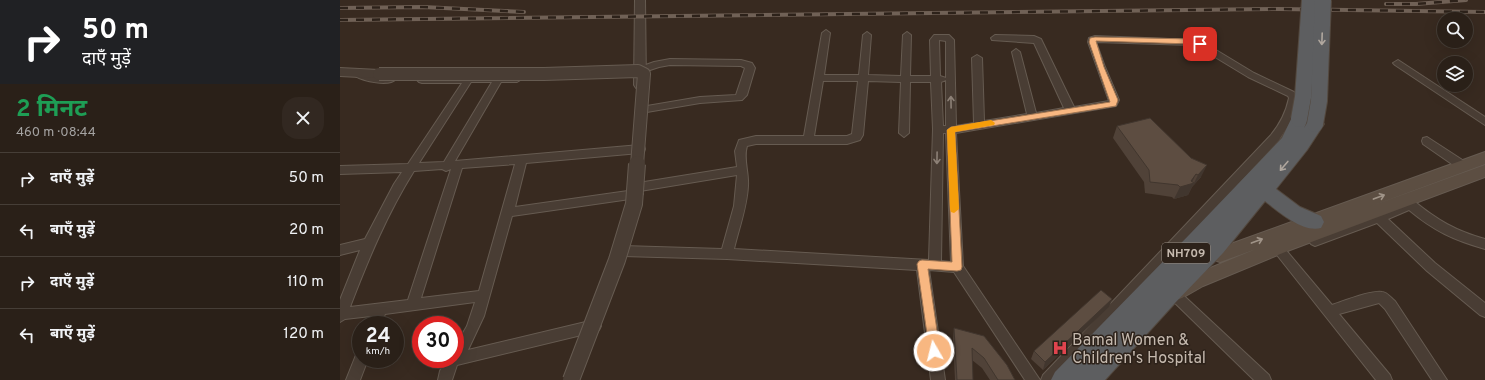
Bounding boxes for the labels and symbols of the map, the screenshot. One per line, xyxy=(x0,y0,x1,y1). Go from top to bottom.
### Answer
pin xyxy=(1183,27,1217,61)
one-way arrow xyxy=(1318,32,1325,45)
one-way arrow xyxy=(947,96,955,109)
one-way arrow xyxy=(933,151,941,164)
one-way arrow xyxy=(1280,161,1289,172)
one-way arrow xyxy=(1373,193,1385,201)
one-way arrow xyxy=(1250,237,1262,245)
road number: NH709 xyxy=(1162,243,1210,263)
speed limit sign: 30 xyxy=(412,316,464,368)
position arrow xyxy=(913,330,955,372)
place label: Bamal Women & Children's Hospital xyxy=(1072,331,1206,369)
hospital icon: Bamal Women & Children's Hospital xyxy=(1051,339,1069,357)

